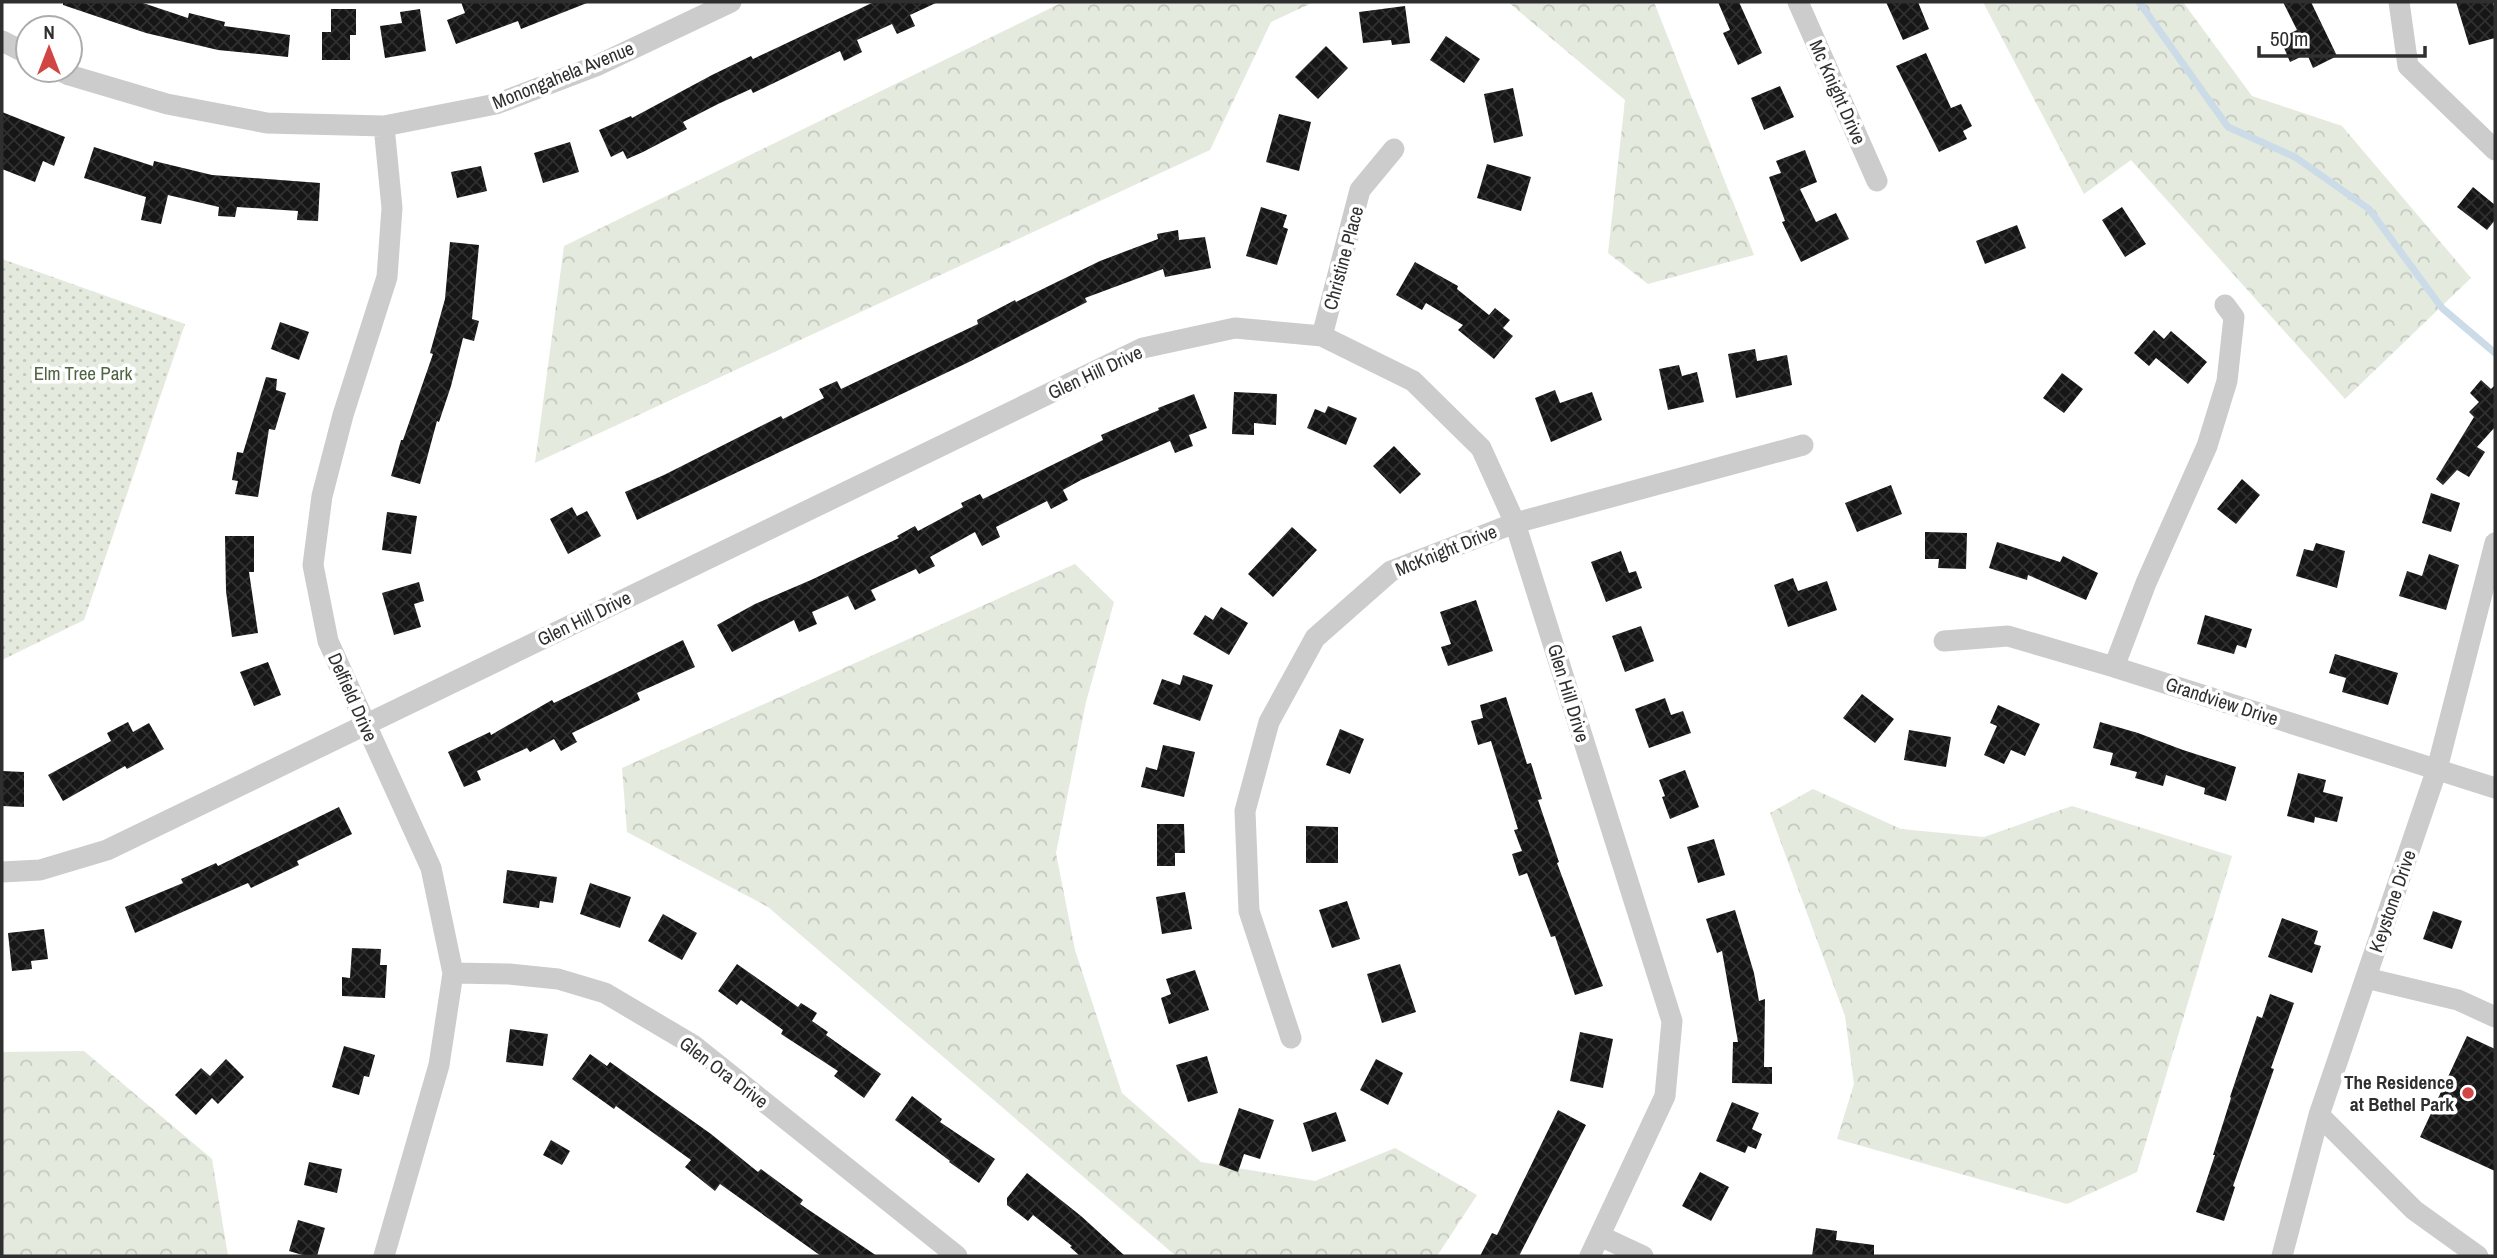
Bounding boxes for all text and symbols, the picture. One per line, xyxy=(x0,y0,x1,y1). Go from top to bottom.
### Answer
north arrow xyxy=(14,14,84,84)
scale bar xyxy=(2259,14,2425,58)
text: N xyxy=(43,19,55,45)
text: 50 m xyxy=(2270,24,2308,53)
street label: Monongahela Avenue xyxy=(488,35,638,115)
street label: Mc Knight Drive xyxy=(1803,36,1873,148)
street label: Christine Place xyxy=(1317,203,1369,313)
street label: Glen Hill Drive xyxy=(1044,339,1146,405)
park label: Elm Tree Park xyxy=(34,360,133,386)
street label: McKnight Drive xyxy=(1391,518,1501,582)
street label: Glen Hill Drive xyxy=(533,584,635,652)
street label: Glen Hill Drive xyxy=(1542,641,1596,745)
street label: Delfield Drive xyxy=(322,649,384,745)
street label: Grandview Drive xyxy=(2162,671,2282,731)
street label: Keystone Drive xyxy=(2362,846,2422,956)
street label: Glen Ora Drive xyxy=(674,1030,774,1114)
place label: The Residence at Bethel Park xyxy=(2344,1069,2454,1117)
marker: The Residence at Bethel Park xyxy=(2460,1085,2476,1101)

